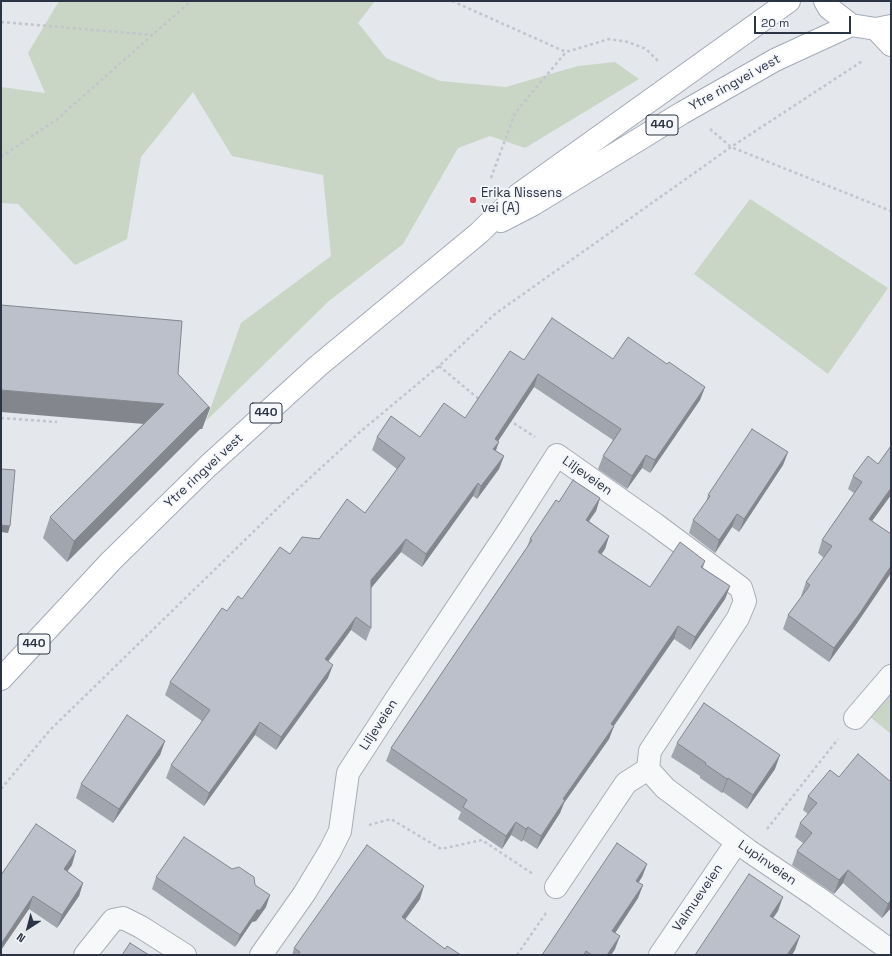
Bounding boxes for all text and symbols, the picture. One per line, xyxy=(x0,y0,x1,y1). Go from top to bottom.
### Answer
scale bar xyxy=(756,8,853,34)
text: 20 m xyxy=(761,15,789,31)
street label: Ytre ringvei vest xyxy=(687,52,783,114)
road number: 440 xyxy=(646,115,678,135)
place label: Erika Nissens vei (A) xyxy=(481,185,562,216)
marker: Erika Nissens vei (A) xyxy=(468,195,478,205)
road number: 440 xyxy=(250,403,282,423)
street label: Ytre ringvei vest xyxy=(162,431,246,511)
street label: Liljeveien xyxy=(559,453,615,499)
road number: 440 xyxy=(18,634,50,654)
street label: Liljeveien xyxy=(357,697,401,753)
street label: Lupinveien xyxy=(735,837,799,889)
street label: Valmueveien xyxy=(670,861,726,935)
north arrow xyxy=(8,908,48,948)
text: N xyxy=(14,930,28,946)

